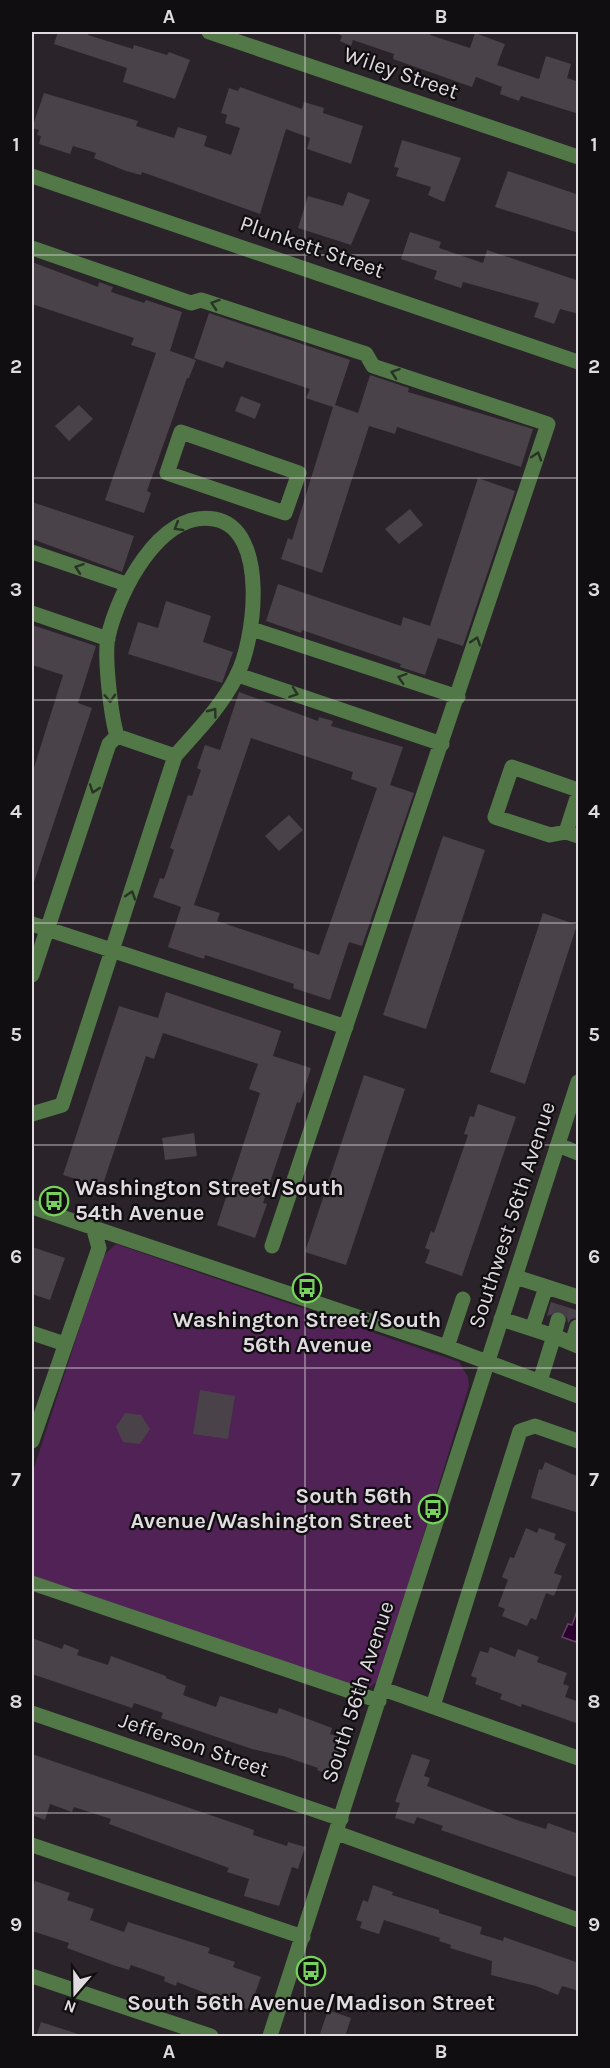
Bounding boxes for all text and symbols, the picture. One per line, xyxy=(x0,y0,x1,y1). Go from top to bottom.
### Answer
text: A xyxy=(163,5,176,28)
text: B xyxy=(435,5,447,28)
street label: Wiley Street xyxy=(340,41,462,105)
text: 1 xyxy=(12,133,20,156)
text: 1 xyxy=(590,133,598,156)
street label: Plunkett Street xyxy=(236,210,388,284)
one-way arrow xyxy=(210,299,221,312)
text: 2 xyxy=(10,355,22,378)
text: 2 xyxy=(588,355,600,378)
one-way arrow xyxy=(390,367,401,380)
one-way arrow xyxy=(530,451,542,462)
one-way arrow xyxy=(173,520,184,531)
one-way arrow xyxy=(74,562,85,575)
text: 3 xyxy=(10,578,22,601)
text: 3 xyxy=(588,578,600,601)
one-way arrow xyxy=(469,636,481,647)
one-way arrow xyxy=(397,673,408,686)
one-way arrow xyxy=(288,686,298,699)
one-way arrow xyxy=(104,694,117,703)
one-way arrow xyxy=(206,707,217,718)
one-way arrow xyxy=(88,783,101,794)
text: 4 xyxy=(10,800,22,823)
text: 4 xyxy=(588,800,600,823)
one-way arrow xyxy=(124,890,136,901)
text: 5 xyxy=(10,1023,22,1046)
text: 5 xyxy=(588,1023,600,1046)
street label: Southwest 56th Avenue xyxy=(463,1098,561,1332)
place label: Washington Street/South 54th Avenue xyxy=(75,1175,344,1226)
bus stop icon: Washington Street/South 54th Avenue xyxy=(38,1185,70,1217)
text: 6 xyxy=(10,1245,22,1268)
text: 6 xyxy=(588,1245,600,1268)
bus stop icon: Washington Street/South 56th Avenue xyxy=(291,1272,323,1304)
place label: Washington Street/South 56th Avenue xyxy=(173,1307,441,1358)
text: 7 xyxy=(11,1468,21,1491)
text: 7 xyxy=(589,1468,599,1491)
place label: South 56th Avenue/Washington Street xyxy=(130,1483,412,1534)
bus stop icon: South 56th Avenue/Washington Street xyxy=(417,1493,449,1525)
street label: South 56th Avenue xyxy=(316,1598,400,1786)
text: 8 xyxy=(10,1690,22,1713)
text: 8 xyxy=(588,1690,600,1713)
street label: Jefferson Street xyxy=(116,1707,272,1783)
text: 9 xyxy=(10,1913,22,1936)
text: 9 xyxy=(588,1913,600,1936)
bus stop icon: South 56th Avenue/Madison Street xyxy=(295,1955,327,1987)
north arrow xyxy=(45,1963,105,2023)
place label: South 56th Avenue/Madison Street xyxy=(127,1990,495,2016)
text: N xyxy=(61,1996,79,2018)
text: A xyxy=(163,2040,176,2063)
text: B xyxy=(435,2040,447,2063)

